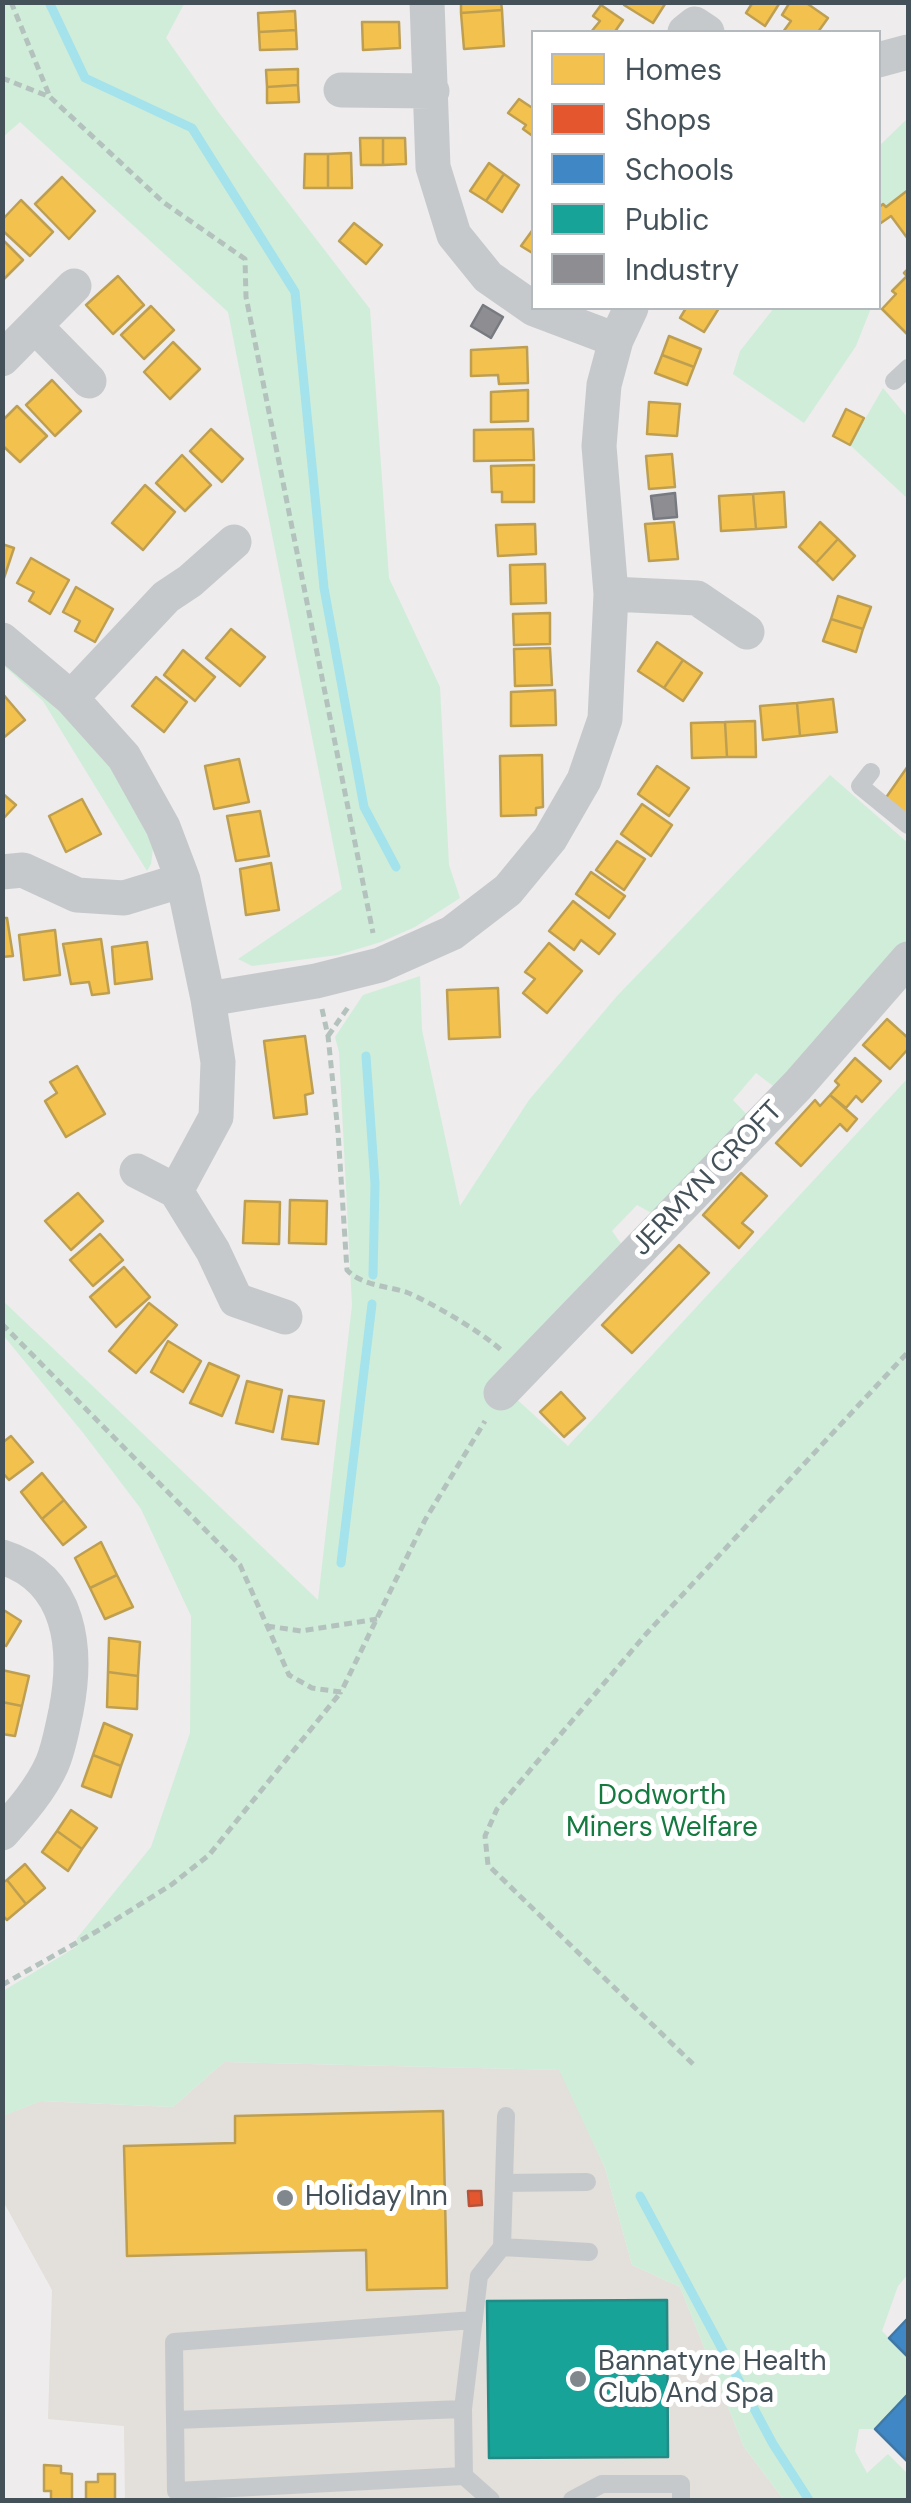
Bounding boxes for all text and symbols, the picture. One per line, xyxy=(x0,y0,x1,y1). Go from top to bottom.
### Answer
legend xyxy=(531,30,881,310)
text: Homes xyxy=(625,50,722,89)
text: Shops xyxy=(625,100,711,139)
text: Schools xyxy=(625,150,734,189)
text: Public xyxy=(625,200,709,239)
text: Industry xyxy=(625,250,739,289)
street label: JERMYN CROFT xyxy=(626,1095,790,1263)
park label: Dodworth Miners Welfare xyxy=(566,1780,758,1846)
place label: Holiday Inn xyxy=(305,2181,448,2215)
marker: Holiday Inn xyxy=(274,2187,296,2209)
place label: Bannatyne Health Club And Spa xyxy=(598,2346,827,2412)
marker: Bannatyne Health Club And Spa xyxy=(567,2368,589,2390)

